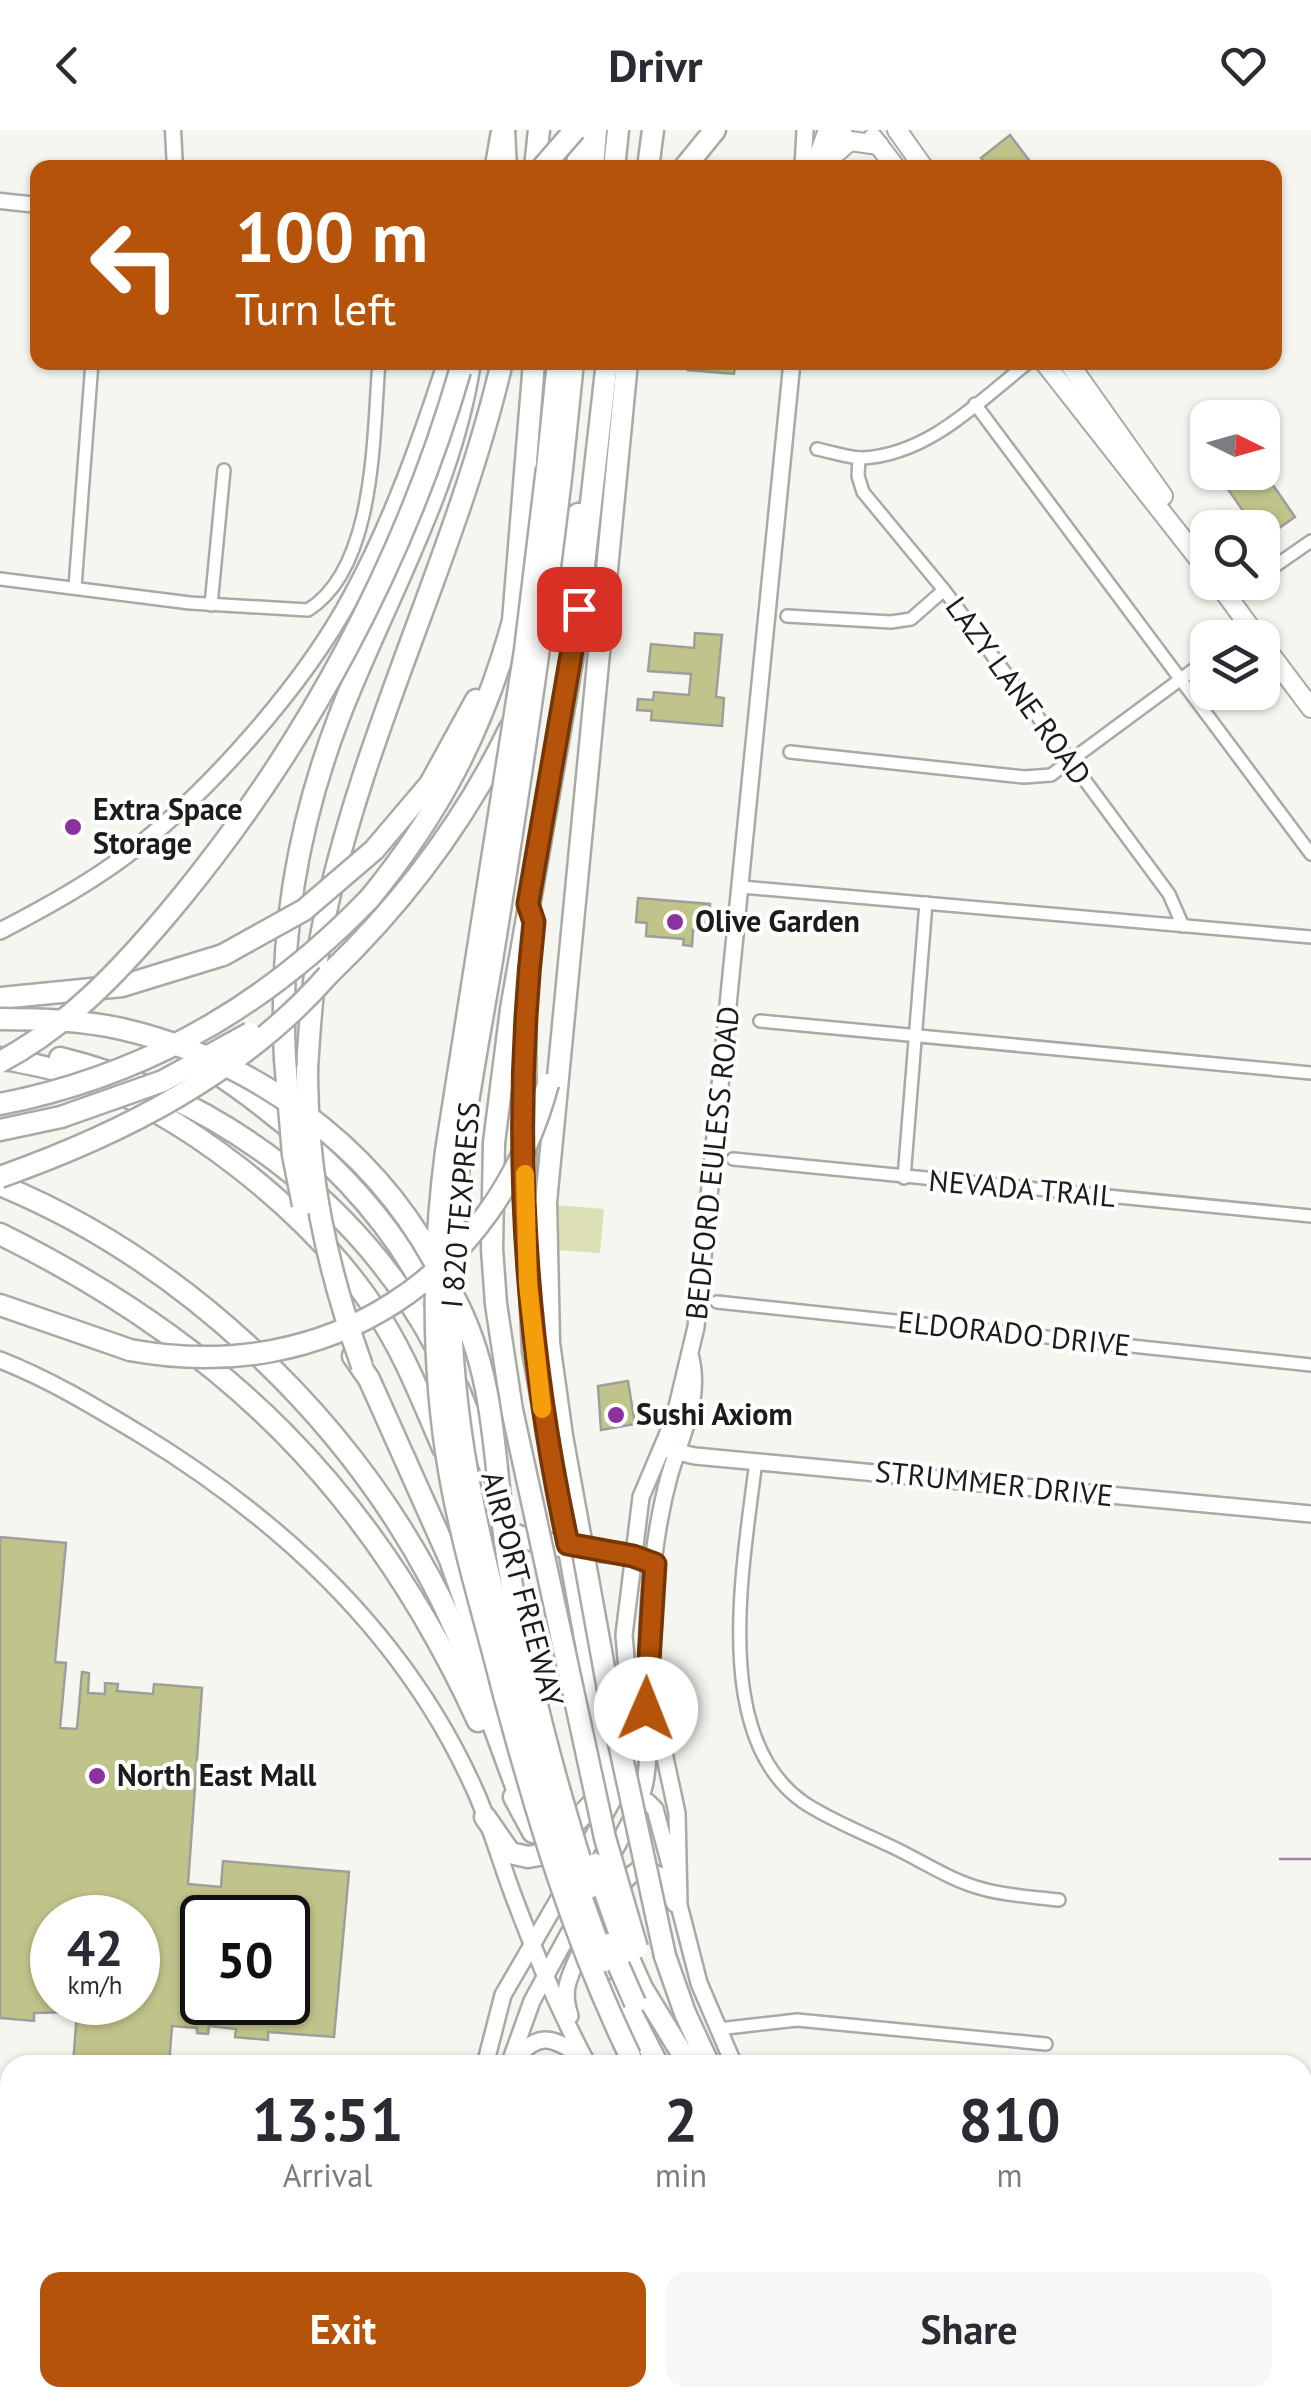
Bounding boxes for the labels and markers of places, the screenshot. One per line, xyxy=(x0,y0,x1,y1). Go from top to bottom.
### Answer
pin xyxy=(537,567,622,652)
place label: Extra Space Storage xyxy=(93,789,243,862)
marker: Extra Space Storage xyxy=(62,816,84,838)
place label: Olive Garden xyxy=(695,901,860,940)
marker: Olive Garden xyxy=(664,911,686,933)
place label: Sushi Axiom xyxy=(636,1394,793,1433)
marker: Sushi Axiom xyxy=(605,1404,627,1426)
place label: North East Mall xyxy=(117,1755,317,1794)
marker: North East Mall xyxy=(86,1765,108,1787)

